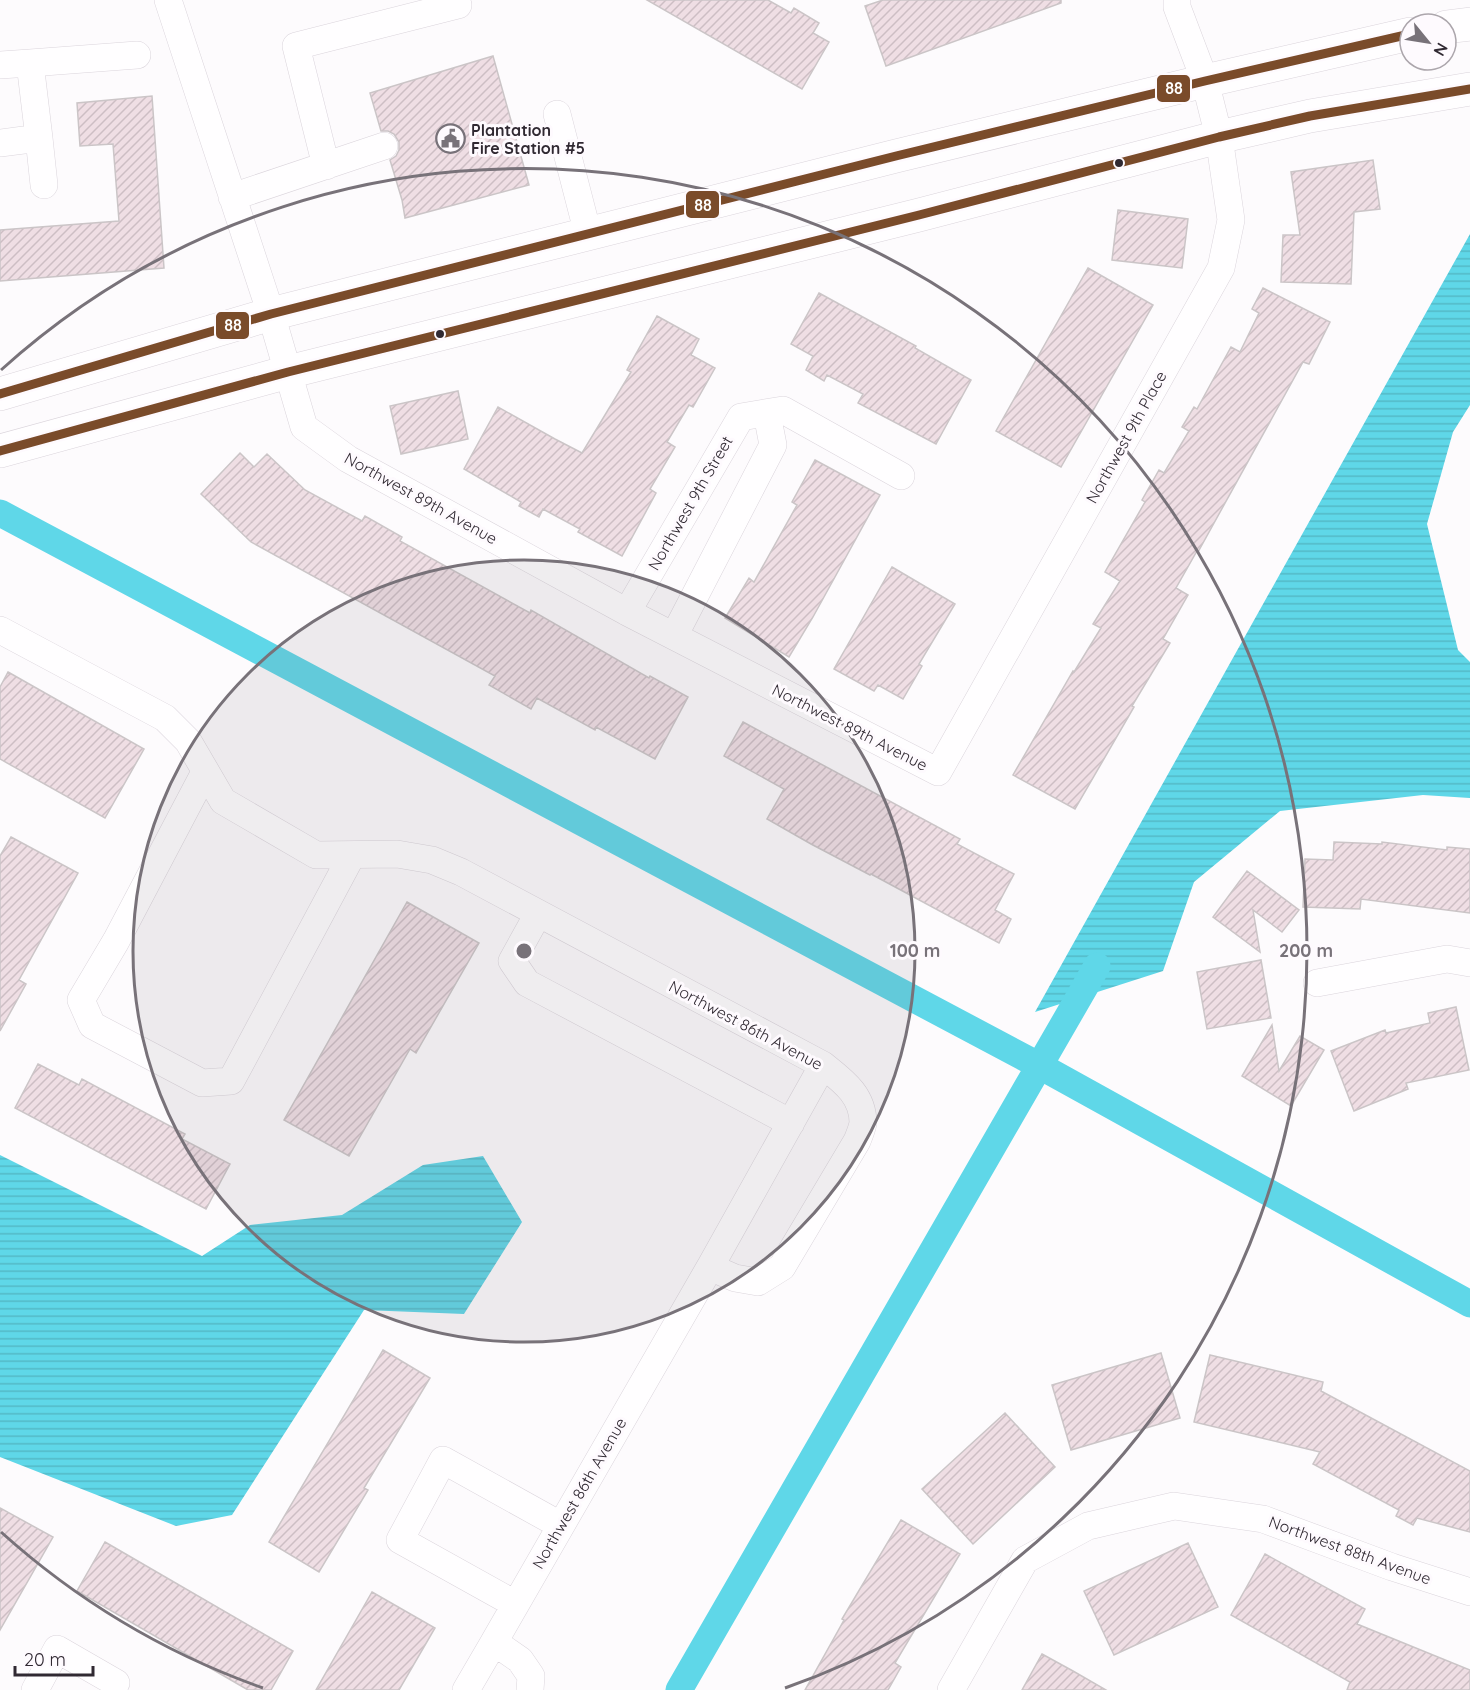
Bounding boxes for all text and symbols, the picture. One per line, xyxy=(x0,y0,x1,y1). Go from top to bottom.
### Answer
north arrow xyxy=(1398,12,1458,72)
text: N xyxy=(1429,39,1453,60)
line badge: 88 xyxy=(1156,74,1191,103)
text: 88 xyxy=(1165,78,1183,98)
place label: Plantation Fire Station #5 xyxy=(471,120,585,158)
public building icon: Plantation Fire Station #5 xyxy=(434,123,466,155)
unlabelled marker xyxy=(1113,157,1125,169)
line badge: 88 xyxy=(685,190,720,219)
text: 88 xyxy=(694,195,712,215)
line badge: 88 xyxy=(215,311,250,340)
text: 88 xyxy=(224,315,242,335)
unlabelled marker xyxy=(434,328,446,340)
street label: Northwest 9th Place xyxy=(1081,367,1171,507)
street label: Northwest 9th Street xyxy=(643,432,737,574)
street label: Northwest 89th Avenue xyxy=(341,448,501,548)
street label: Northwest 89th Avenue xyxy=(769,679,931,775)
text: 100 m xyxy=(890,939,940,962)
text: 200 m xyxy=(1279,939,1333,962)
centre of rings xyxy=(514,941,534,961)
street label: Northwest 86th Avenue xyxy=(666,976,826,1074)
street label: Northwest 86th Avenue xyxy=(528,1414,630,1572)
street label: Northwest 88th Avenue xyxy=(1266,1511,1434,1589)
scale bar xyxy=(15,1639,93,1677)
text: 20 m xyxy=(24,1648,66,1671)

